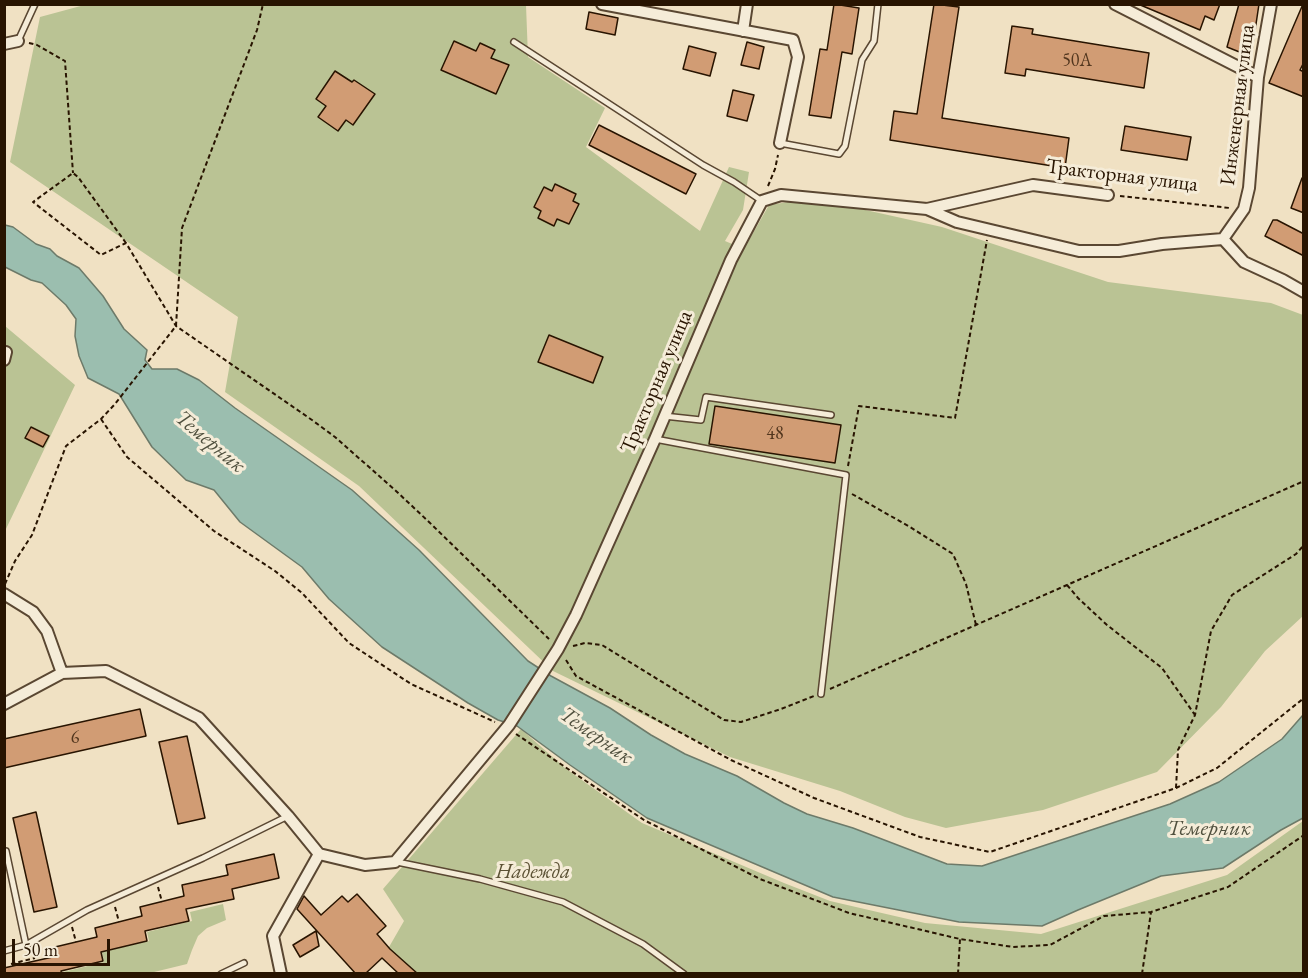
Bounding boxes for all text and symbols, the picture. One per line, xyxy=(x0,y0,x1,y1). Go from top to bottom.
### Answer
street label: Инженерная улица xyxy=(1216,23,1260,187)
house number: 50А xyxy=(1062,50,1092,72)
street label: Тракторная улица xyxy=(1045,154,1199,198)
street label: Тракторная улица xyxy=(616,307,698,457)
water label: Темерник xyxy=(170,405,250,479)
house number: 48 xyxy=(766,423,784,445)
water label: Темерник xyxy=(554,701,638,771)
house number: 6 xyxy=(71,727,79,749)
water label: Темерник xyxy=(1167,816,1251,842)
park label: Надежда xyxy=(496,859,570,885)
scale bar xyxy=(15,927,112,965)
text: 50 m xyxy=(23,938,58,961)

